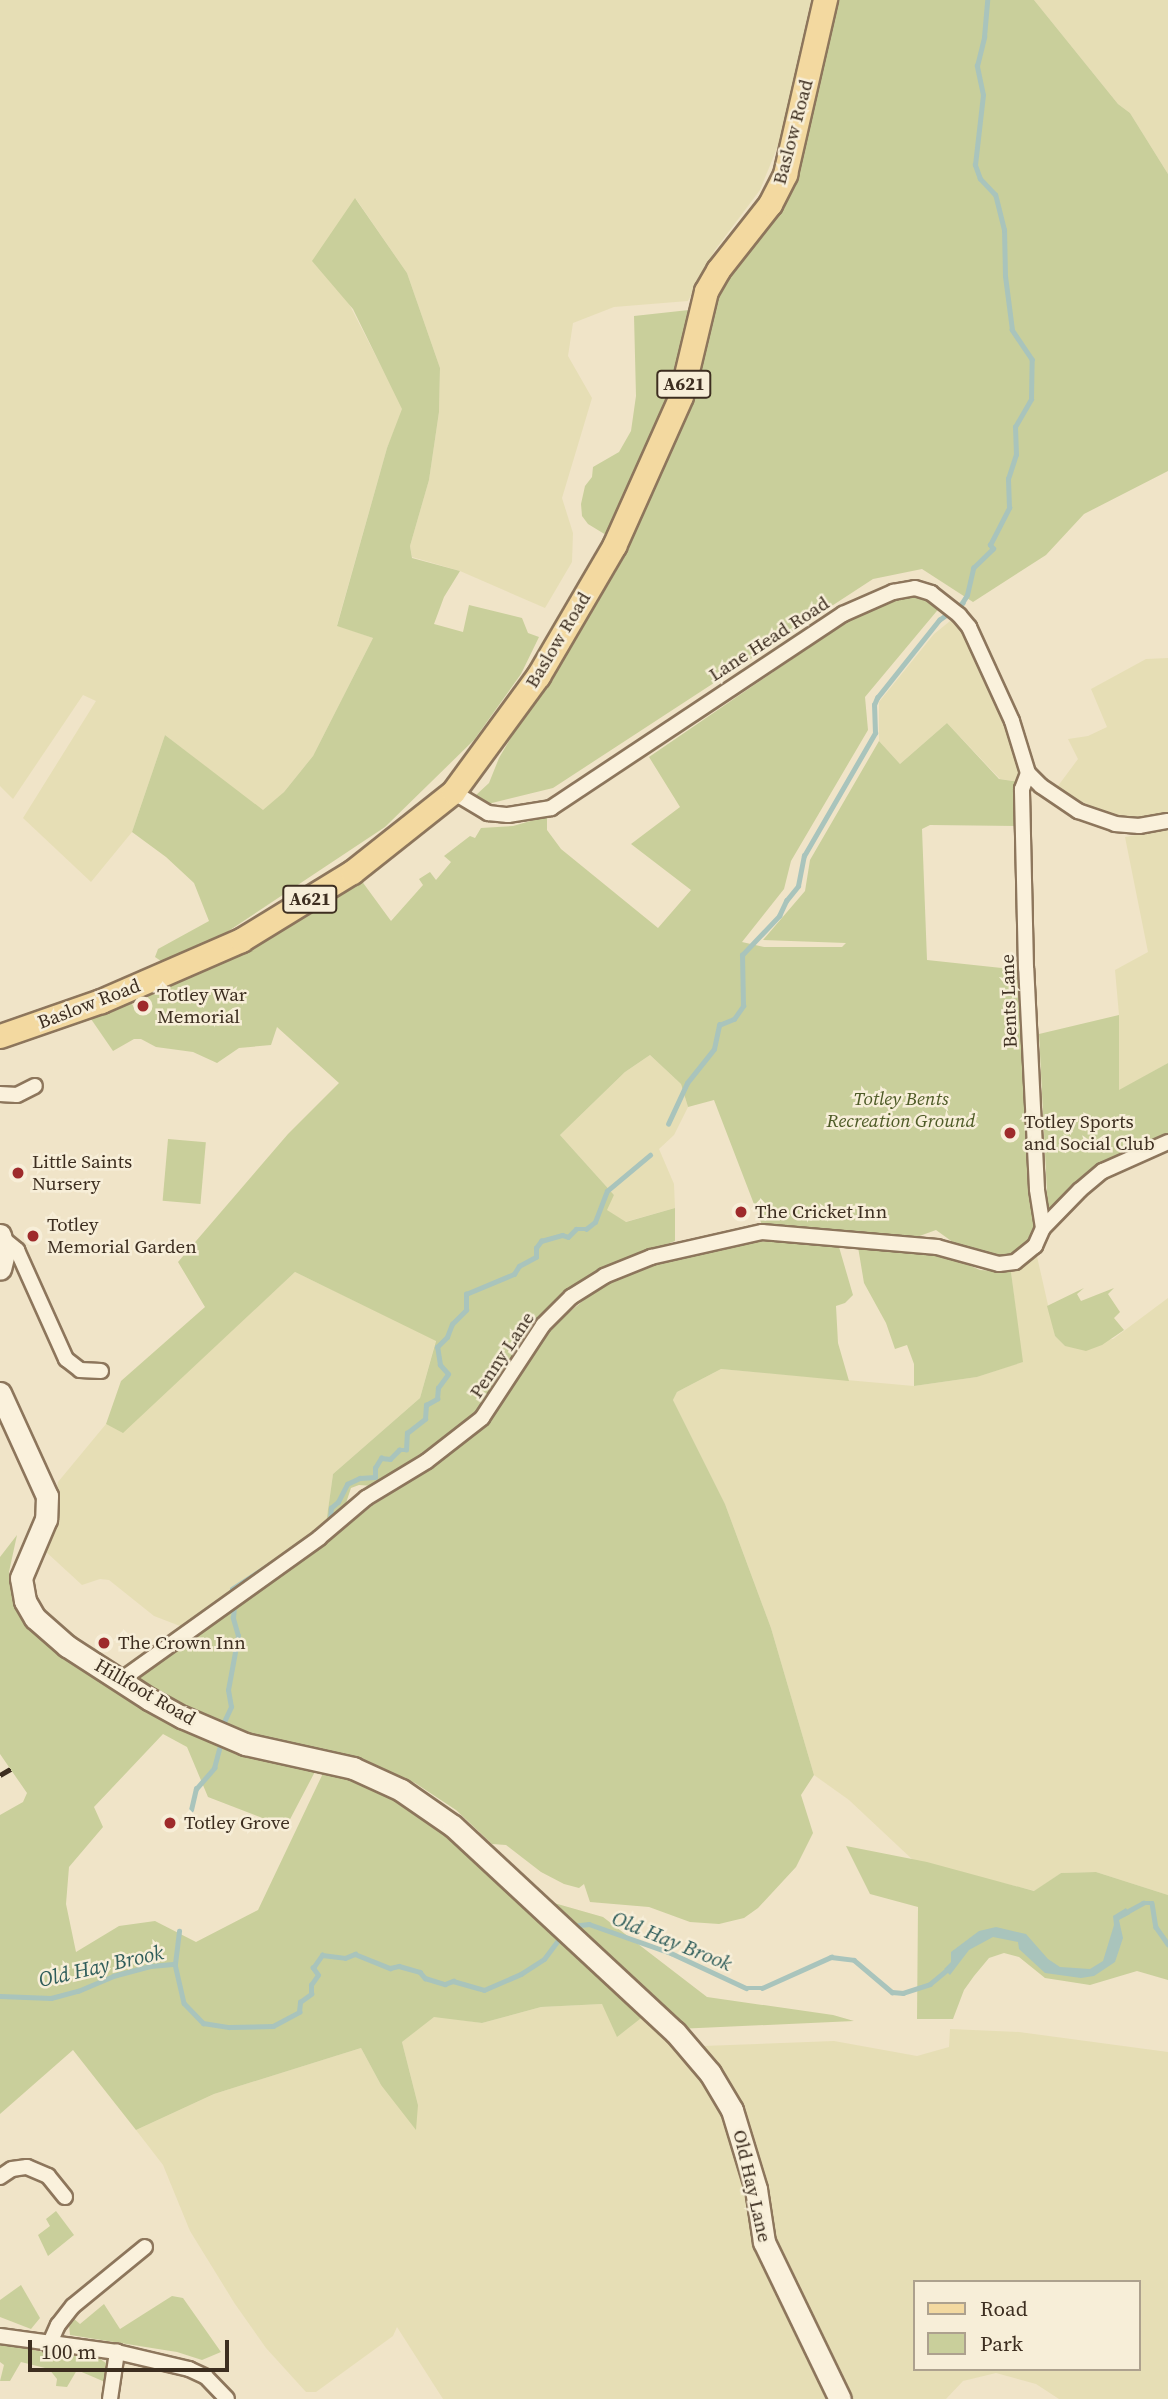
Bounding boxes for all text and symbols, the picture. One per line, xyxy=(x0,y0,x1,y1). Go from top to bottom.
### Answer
street label: Baslow Road xyxy=(768,77,818,187)
road number: A621 xyxy=(656,370,712,398)
street label: Baslow Road xyxy=(520,588,596,692)
street label: Lane Head Road xyxy=(705,592,833,686)
road number: A621 xyxy=(282,884,338,914)
street label: Bents Lane xyxy=(996,954,1022,1048)
street label: Baslow Road xyxy=(35,974,143,1034)
place label: Totley War Memorial xyxy=(157,984,247,1028)
marker: Totley War Memorial xyxy=(135,998,151,1014)
park label: Totley Bents Recreation Ground xyxy=(827,1088,975,1132)
place label: Totley Sports and Social Club xyxy=(1024,1111,1155,1155)
marker: Totley Sports and Social Club xyxy=(1002,1125,1018,1141)
place label: Little Saints Nursery xyxy=(32,1151,132,1195)
marker: Little Saints Nursery xyxy=(10,1165,26,1181)
place label: The Cricket Inn xyxy=(755,1201,887,1223)
marker: The Cricket Inn xyxy=(733,1204,749,1220)
place label: Totley Memorial Garden xyxy=(47,1214,197,1258)
marker: Totley Memorial Garden xyxy=(25,1228,41,1244)
street label: Penny Lane xyxy=(465,1307,539,1403)
place label: The Crown Inn xyxy=(118,1632,246,1654)
marker: The Crown Inn xyxy=(96,1635,112,1651)
street label: Hillfoot Road xyxy=(90,1654,200,1730)
place label: Totley Grove xyxy=(184,1812,290,1834)
marker: Totley Grove xyxy=(162,1815,178,1831)
water label: Old Hay Brook xyxy=(608,1905,736,1977)
water label: Old Hay Brook xyxy=(36,1939,166,1993)
street label: Old Hay Lane xyxy=(728,2128,776,2244)
legend xyxy=(912,2280,1140,2371)
text: Road xyxy=(980,2294,1028,2323)
scale bar xyxy=(32,2326,233,2370)
text: Park xyxy=(980,2329,1023,2358)
text: 100 m xyxy=(41,2337,96,2366)

